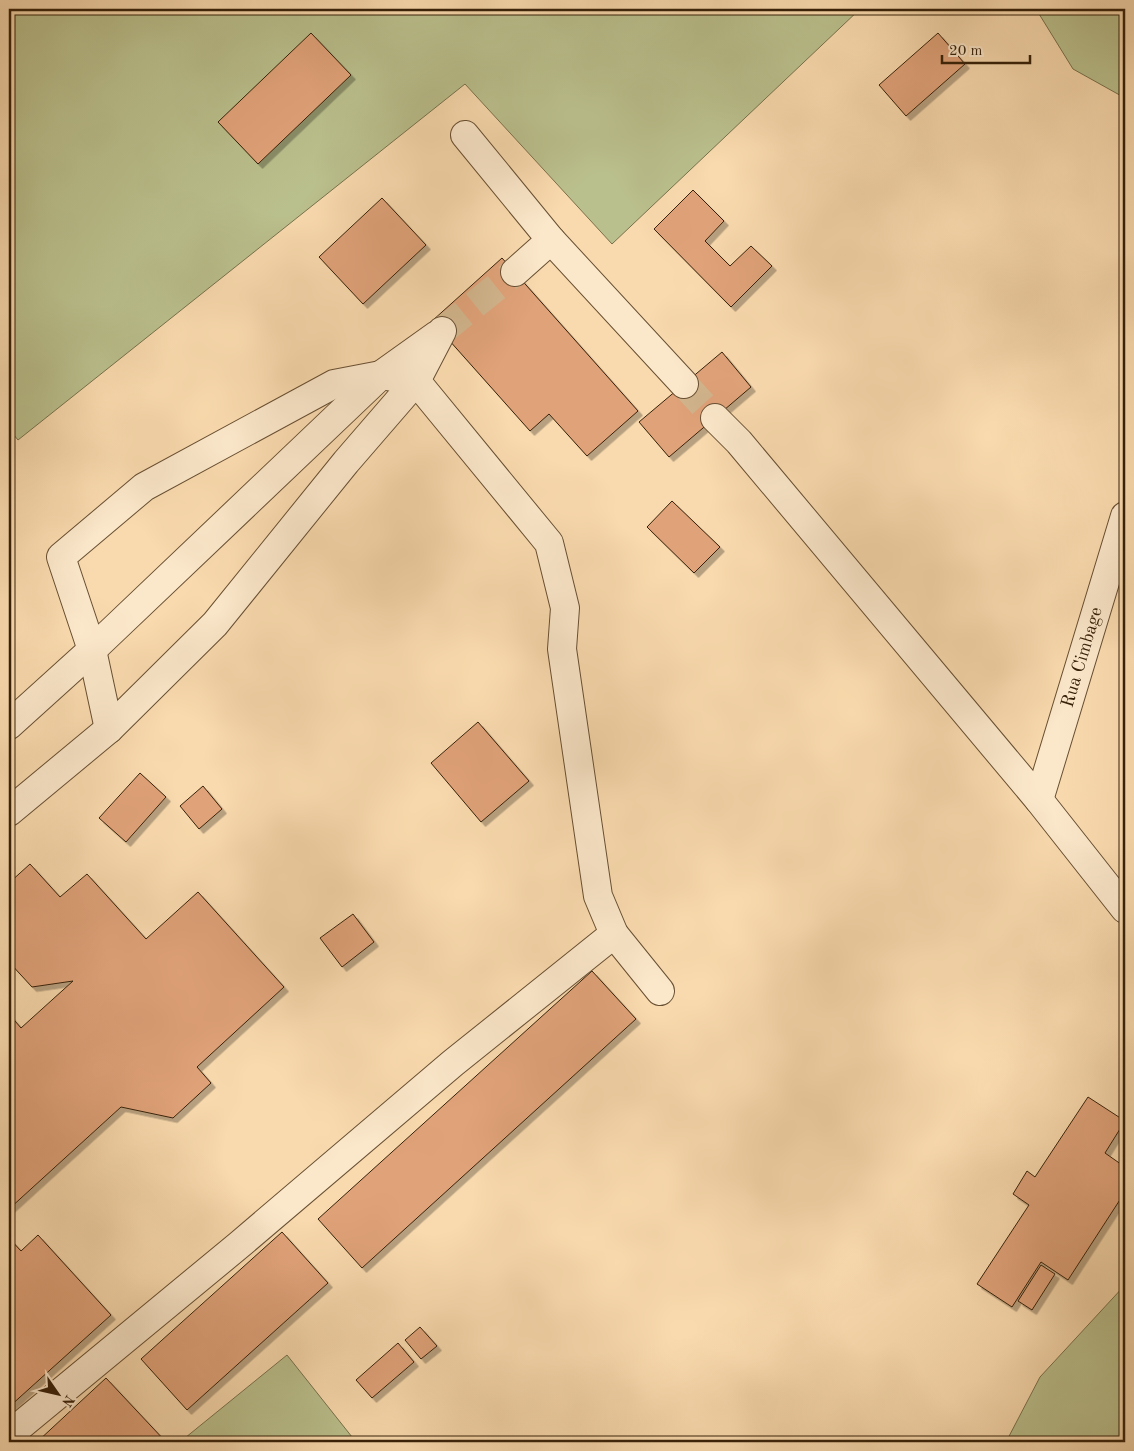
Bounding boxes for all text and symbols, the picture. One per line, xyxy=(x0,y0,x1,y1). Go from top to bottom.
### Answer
scale bar xyxy=(942,32,1029,64)
text: 20 m xyxy=(949,44,983,59)
street label: Rua Cimbage xyxy=(1059,605,1106,710)
north arrow xyxy=(32,1368,82,1418)
text: N xyxy=(59,1392,77,1409)

